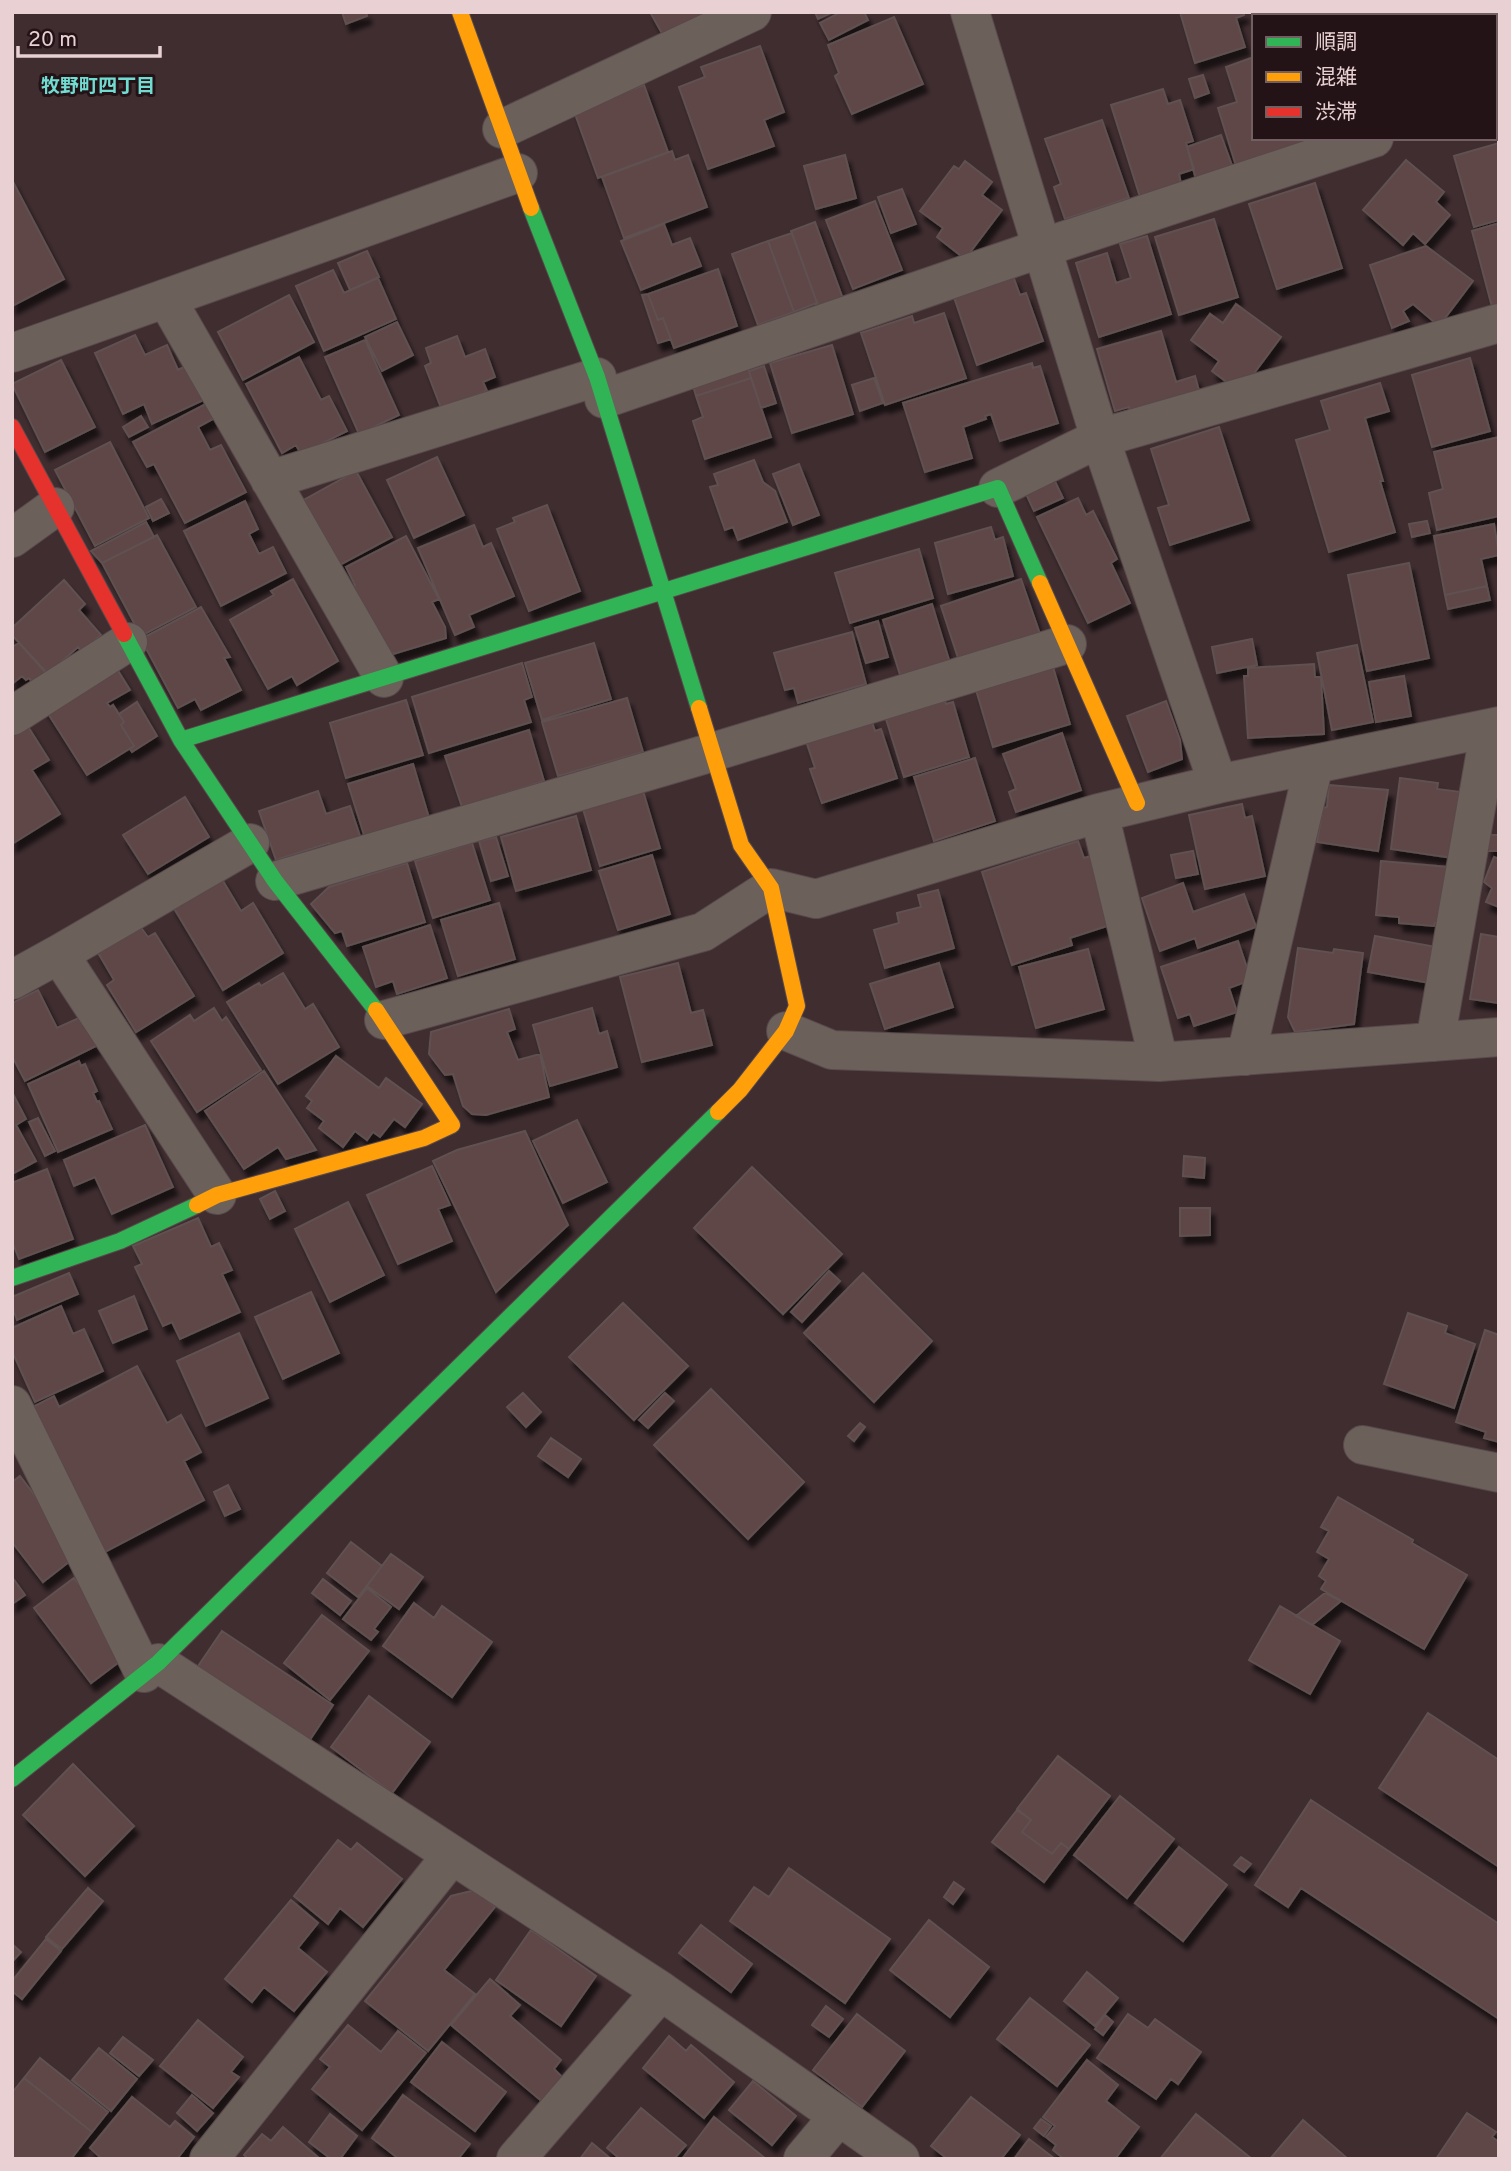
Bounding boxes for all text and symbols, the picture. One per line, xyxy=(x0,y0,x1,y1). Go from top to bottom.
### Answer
scale bar xyxy=(18,14,159,58)
legend xyxy=(1252,14,1497,140)
text: 20 m xyxy=(28,27,77,54)
text: 順調 xyxy=(1315,30,1357,57)
text: 混雑 xyxy=(1315,65,1357,92)
district label: 牧野町四丁目 xyxy=(41,75,155,99)
text: 渋滞 xyxy=(1315,100,1357,127)

